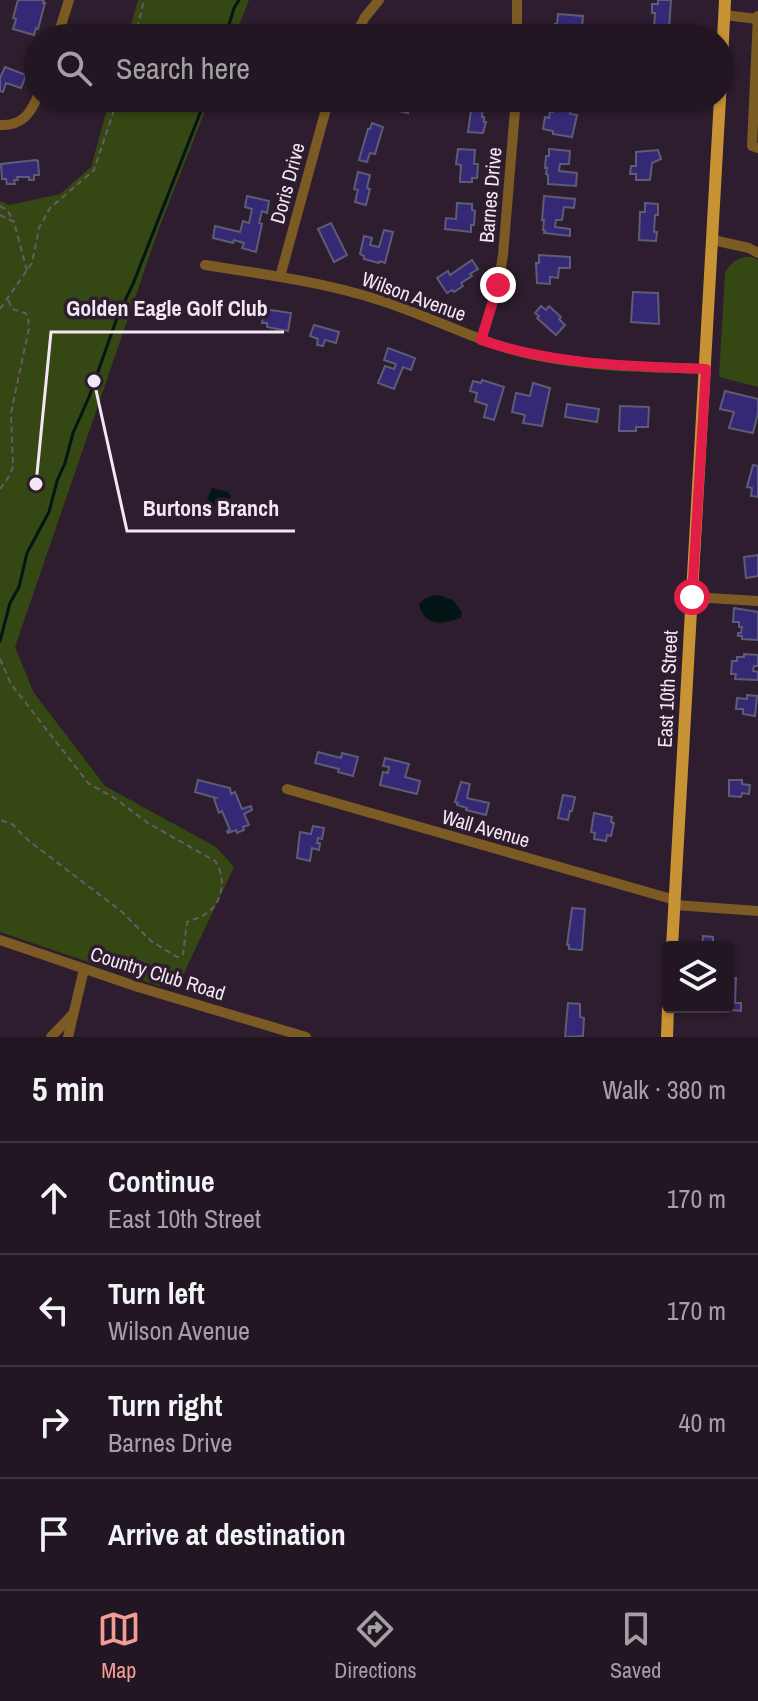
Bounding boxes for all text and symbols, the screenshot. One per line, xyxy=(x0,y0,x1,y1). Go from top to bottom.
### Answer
search box xyxy=(24,24,734,112)
icon: search xyxy=(52,46,96,90)
text: Search here xyxy=(116,48,250,88)
street label: Doris Drive xyxy=(263,139,311,227)
street label: Barnes Drive xyxy=(472,146,508,244)
street label: Wilson Avenue xyxy=(358,265,470,327)
route end xyxy=(480,267,516,303)
callout: Golden Eagle Golf Club xyxy=(51,286,284,332)
text: Golden Eagle Golf Club xyxy=(66,293,268,323)
callout: Burtons Branch xyxy=(127,485,295,531)
text: Burtons Branch xyxy=(143,493,279,523)
route start xyxy=(674,579,710,615)
street label: East 10th Street xyxy=(650,629,684,748)
street label: Wall Avenue xyxy=(439,803,533,853)
street label: Country Club Road xyxy=(87,940,229,1006)
map controls xyxy=(662,941,734,1013)
button: layers xyxy=(662,941,734,1013)
text: 5 min xyxy=(32,1066,105,1112)
text: Walk · 380 m xyxy=(602,1072,726,1107)
text: Continue xyxy=(108,1161,215,1201)
icon: ahead xyxy=(32,1176,76,1220)
text: 170 m xyxy=(667,1181,726,1216)
text: East 10th Street xyxy=(108,1201,261,1236)
text: Turn left xyxy=(108,1273,205,1313)
icon: left xyxy=(32,1288,76,1332)
text: 170 m xyxy=(667,1293,726,1328)
text: Wilson Avenue xyxy=(108,1313,250,1348)
text: Turn right xyxy=(108,1385,222,1425)
icon: right xyxy=(32,1400,76,1444)
text: 40 m xyxy=(679,1405,726,1440)
text: Barnes Drive xyxy=(108,1425,232,1460)
icon: arrive xyxy=(32,1512,76,1556)
text: Arrive at destination xyxy=(108,1514,346,1554)
tab: Map xyxy=(97,1607,141,1685)
tab: Directions xyxy=(334,1607,417,1685)
tab: Saved xyxy=(610,1607,661,1685)

